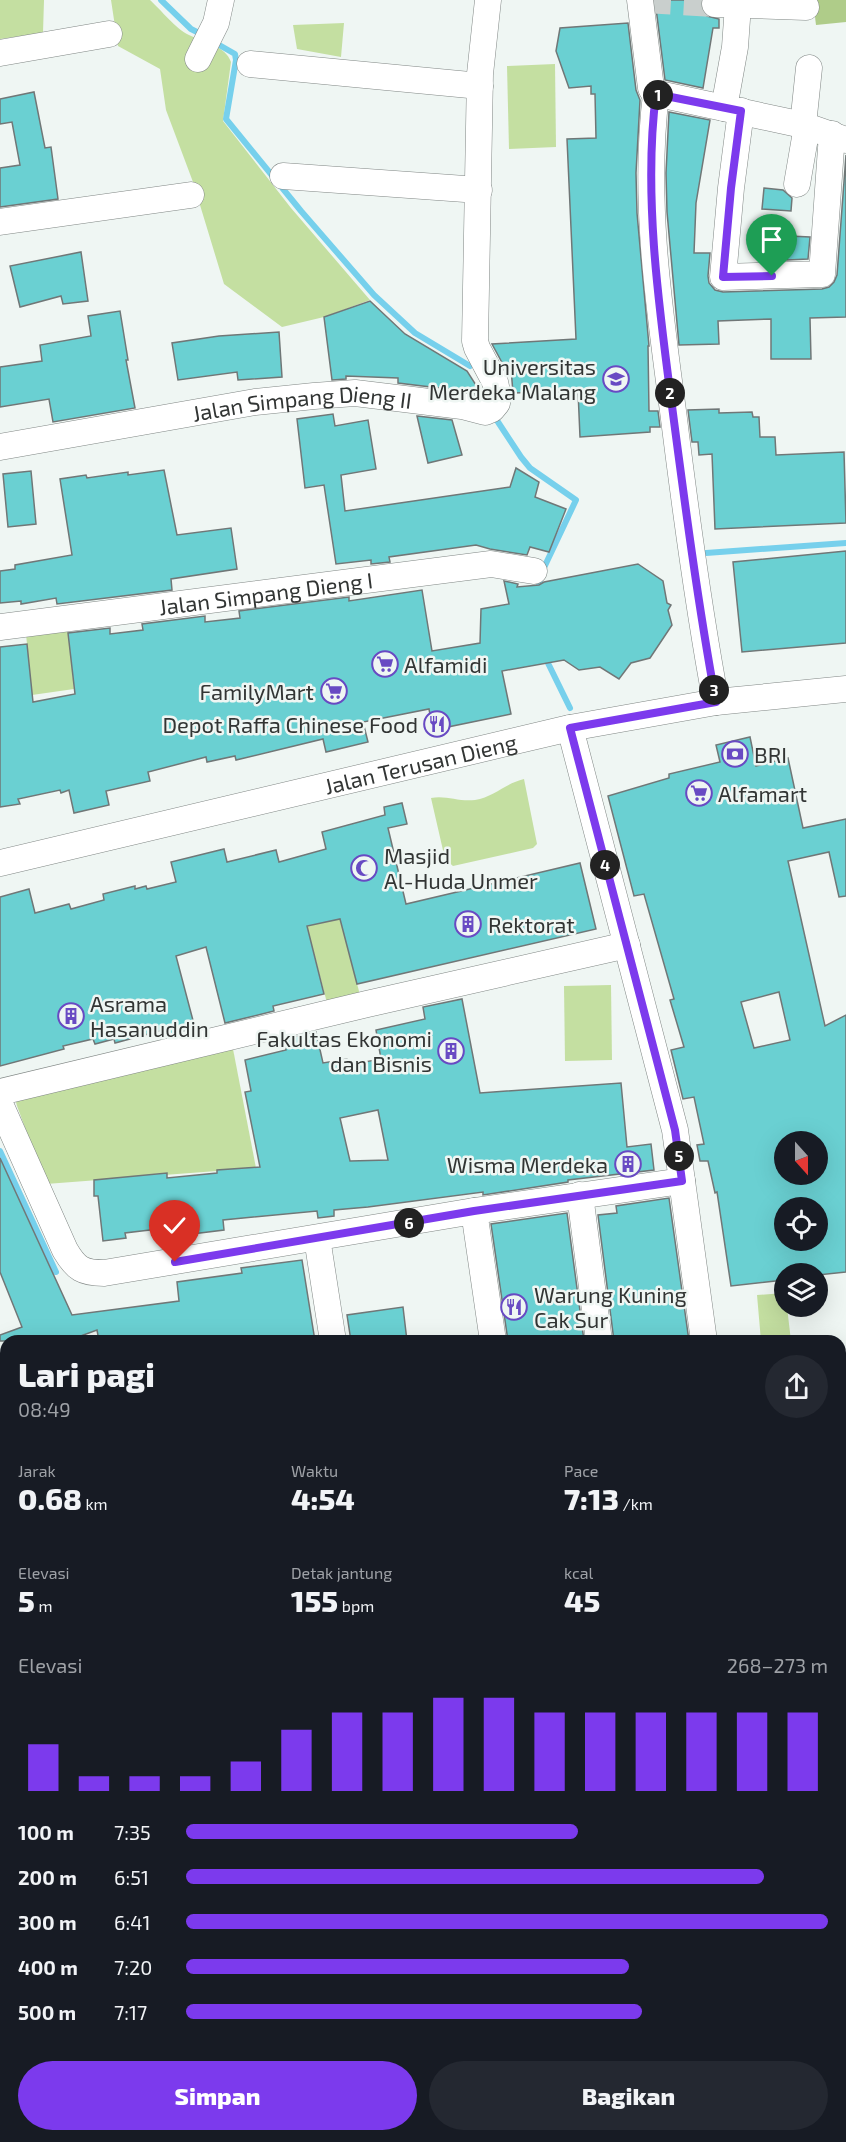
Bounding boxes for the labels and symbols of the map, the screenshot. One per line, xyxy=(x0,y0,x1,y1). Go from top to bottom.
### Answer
pin: 1 xyxy=(643,80,673,110)
pin xyxy=(746,214,797,276)
place label: Universitas Merdeka Malang xyxy=(429,353,596,404)
school or university icon: Universitas Merdeka Malang xyxy=(601,364,631,394)
pin: 2 xyxy=(655,378,685,408)
street label: Jalan Simpang Dieng II xyxy=(190,380,413,426)
street label: Jalan Simpang Dieng I xyxy=(157,566,374,619)
supermarket icon: Alfamidi xyxy=(370,649,400,679)
place label: Alfamidi xyxy=(404,651,487,677)
pin: 3 xyxy=(699,675,729,705)
supermarket icon: FamilyMart xyxy=(319,676,349,706)
place label: FamilyMart xyxy=(200,678,314,704)
restaurant icon: Depot Raffa Chinese Food xyxy=(422,709,452,739)
place label: Depot Raffa Chinese Food xyxy=(162,711,418,737)
street label: Jalan Terusan Dieng xyxy=(322,728,519,799)
bank icon: BRI xyxy=(720,739,750,769)
place label: BRI xyxy=(754,741,787,767)
supermarket icon: Alfamart xyxy=(684,778,714,808)
place label: Alfamart xyxy=(718,780,807,806)
place label: Masjid Al-Huda Unmer xyxy=(384,842,538,893)
pin: 4 xyxy=(590,850,620,880)
mosque icon: Masjid Al-Huda Unmer xyxy=(349,853,379,883)
building icon: Rektorat xyxy=(453,909,483,939)
place label: Rektorat xyxy=(488,911,575,937)
place label: Asrama Hasanuddin xyxy=(90,990,209,1041)
building icon: Asrama Hasanuddin xyxy=(56,1001,86,1031)
place label: Fakultas Ekonomi dan Bisnis xyxy=(256,1025,432,1076)
building icon: Fakultas Ekonomi dan Bisnis xyxy=(436,1036,466,1066)
north arrow xyxy=(774,1131,828,1185)
pin: 5 xyxy=(664,1141,694,1171)
building icon: Wisma Merdeka xyxy=(613,1149,643,1179)
place label: Wisma Merdeka xyxy=(447,1151,608,1177)
pin xyxy=(149,1200,200,1262)
pin: 6 xyxy=(394,1208,424,1238)
place label: Warung Kuning Cak Sur xyxy=(534,1281,687,1332)
restaurant icon: Warung Kuning Cak Sur xyxy=(499,1292,529,1322)

